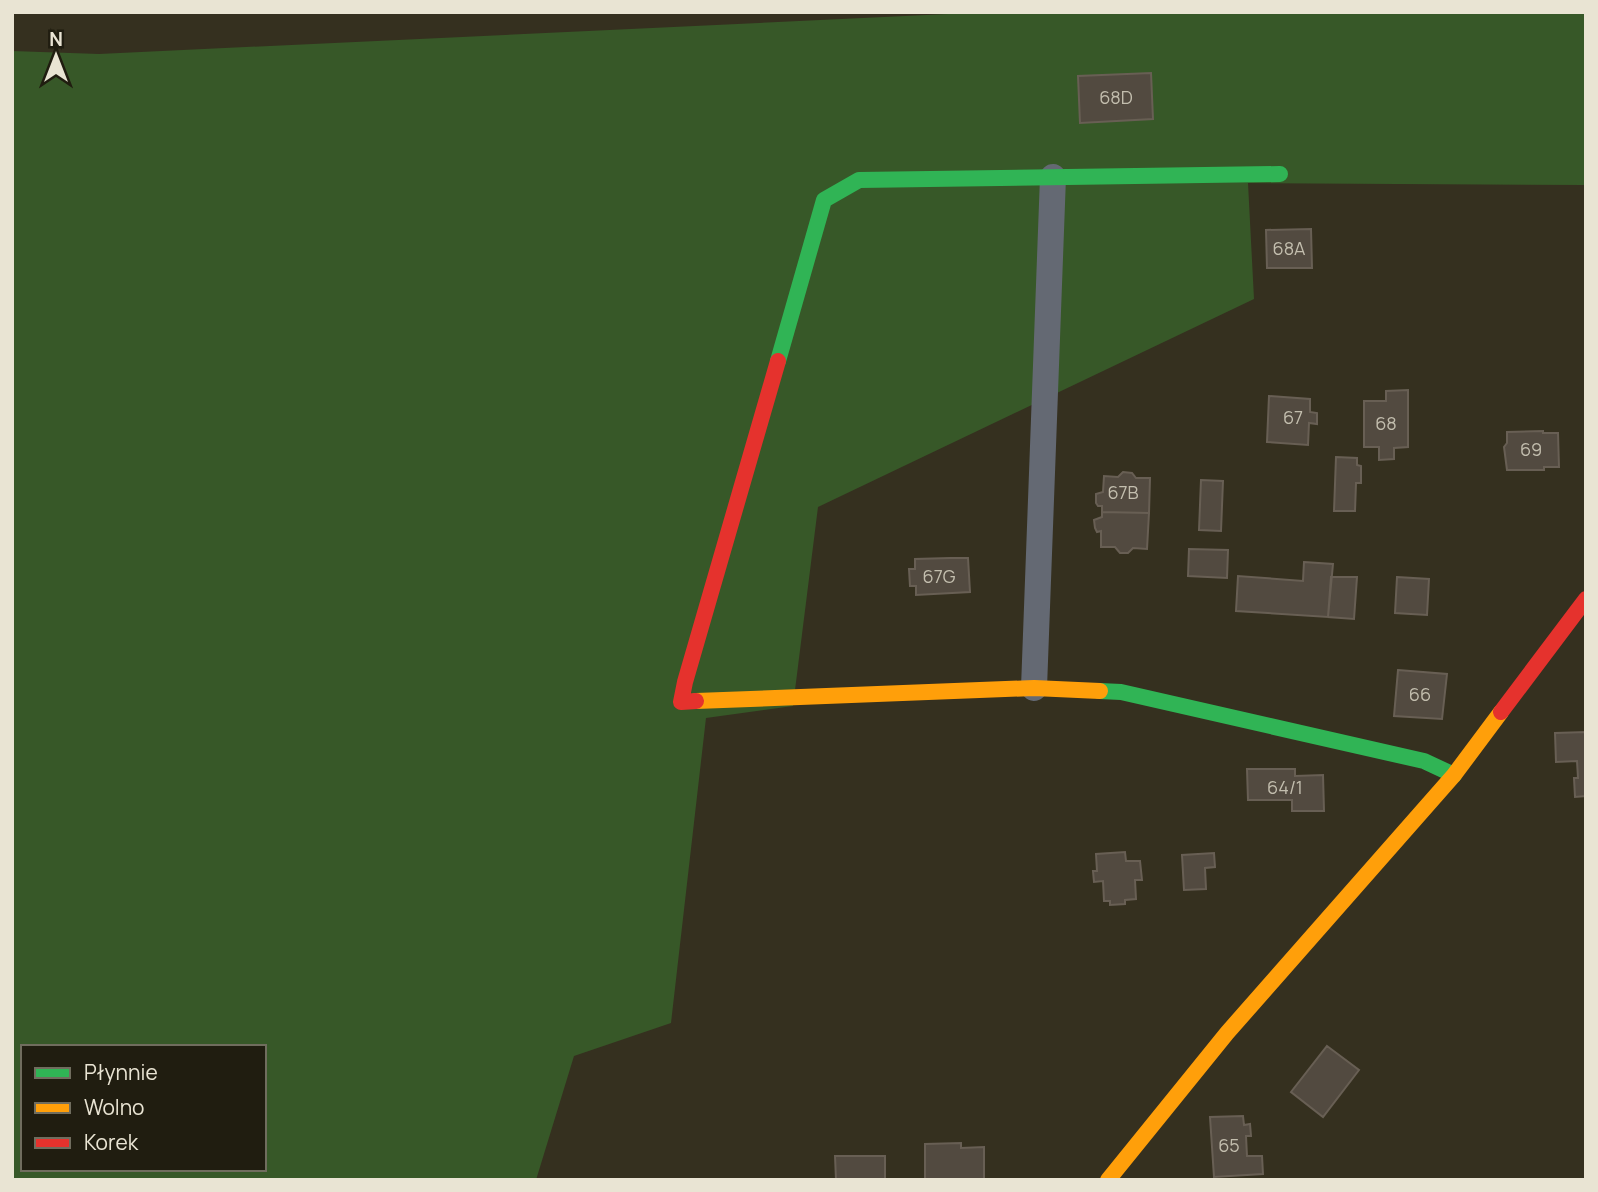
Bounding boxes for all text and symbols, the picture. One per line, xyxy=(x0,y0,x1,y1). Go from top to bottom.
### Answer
north arrow xyxy=(21,21,91,91)
text: N xyxy=(49,26,63,52)
house number: 68D xyxy=(1099,85,1133,109)
house number: 68A xyxy=(1272,236,1306,260)
house number: 67 xyxy=(1283,405,1303,429)
house number: 68 xyxy=(1375,411,1397,435)
house number: 69 xyxy=(1520,437,1542,461)
house number: 67B xyxy=(1107,480,1139,504)
house number: 67G xyxy=(923,564,956,588)
house number: 66 xyxy=(1409,682,1431,706)
house number: 64/1 xyxy=(1267,775,1303,799)
legend xyxy=(21,1045,266,1171)
text: Płynnie xyxy=(84,1058,158,1086)
text: Wolno xyxy=(84,1093,145,1121)
text: Korek xyxy=(84,1128,139,1156)
house number: 65 xyxy=(1218,1133,1240,1157)

